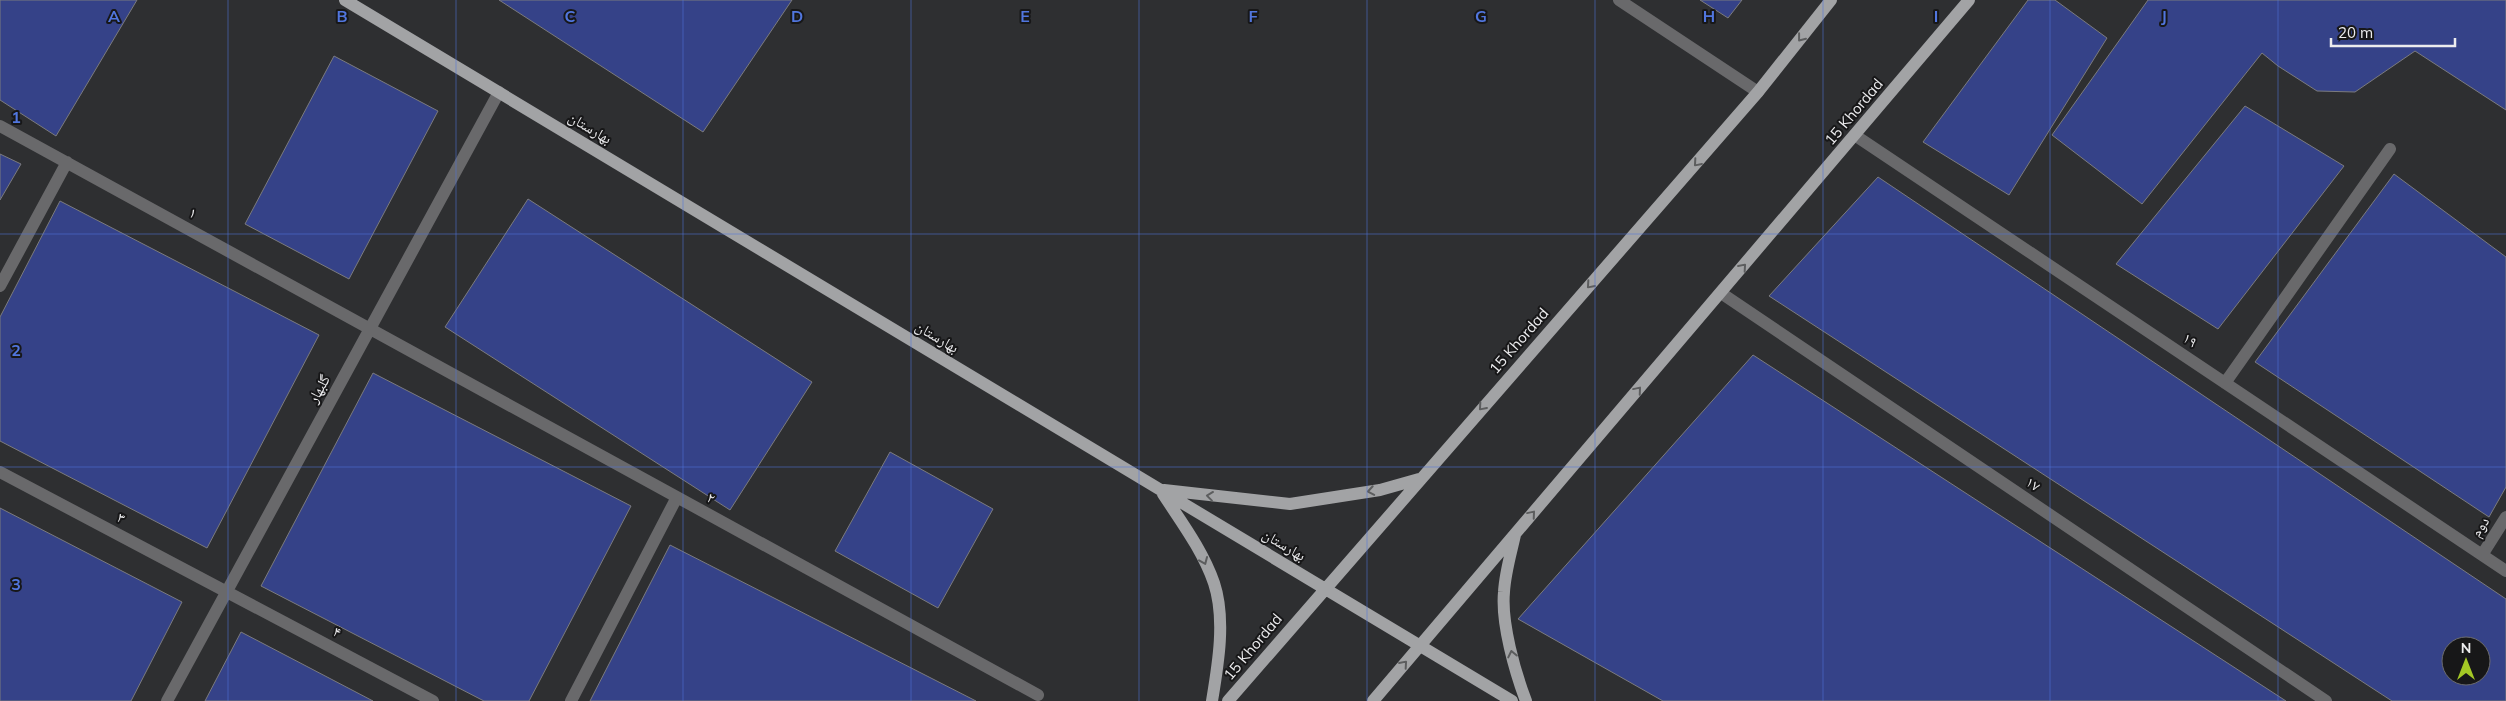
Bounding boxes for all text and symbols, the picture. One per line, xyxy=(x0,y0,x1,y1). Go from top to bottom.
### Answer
text: A xyxy=(108,6,120,26)
text: B xyxy=(336,6,348,26)
text: C xyxy=(565,6,576,26)
text: D xyxy=(791,6,803,26)
text: E xyxy=(1020,6,1030,26)
text: F xyxy=(1248,6,1258,26)
text: G xyxy=(1475,6,1487,26)
text: H xyxy=(1703,6,1715,26)
text: I xyxy=(1934,6,1938,26)
text: J xyxy=(2161,6,2167,26)
scale bar xyxy=(2331,15,2455,47)
text: 20 m xyxy=(2338,23,2373,42)
one-way arrow xyxy=(1799,32,1807,41)
street label: 15 Khordad xyxy=(1820,74,1887,149)
text: 1 xyxy=(11,107,21,127)
street label: بهارستان xyxy=(565,107,615,149)
one-way arrow xyxy=(1694,157,1703,166)
street label: ۱ xyxy=(186,203,201,223)
one-way arrow xyxy=(1738,263,1747,272)
one-way arrow xyxy=(1586,279,1595,288)
street label: 15 Khordad xyxy=(1485,304,1552,378)
street label: بهارستان xyxy=(912,316,962,358)
street label: ۱۹ xyxy=(2179,328,2201,351)
text: 2 xyxy=(11,340,21,360)
street label: گلبهار xyxy=(303,371,334,407)
one-way arrow xyxy=(1632,387,1641,396)
one-way arrow xyxy=(1480,401,1488,410)
street label: ۱۷ xyxy=(2022,472,2044,495)
one-way arrow xyxy=(1367,486,1376,496)
street label: ۲ xyxy=(704,488,719,508)
one-way arrow xyxy=(1206,491,1214,502)
street label: ۳ xyxy=(114,508,129,528)
one-way arrow xyxy=(1527,510,1536,519)
street label: دوم xyxy=(2466,513,2494,541)
street label: بهارستان xyxy=(1259,524,1309,566)
one-way arrow xyxy=(1198,556,1209,565)
text: 3 xyxy=(11,574,21,594)
street label: 15 Khordad xyxy=(1219,609,1286,684)
street label: ۴ xyxy=(330,622,345,642)
north arrow xyxy=(2441,636,2491,686)
text: N xyxy=(2461,639,2471,657)
one-way arrow xyxy=(1507,650,1518,659)
one-way arrow xyxy=(1399,661,1407,670)

